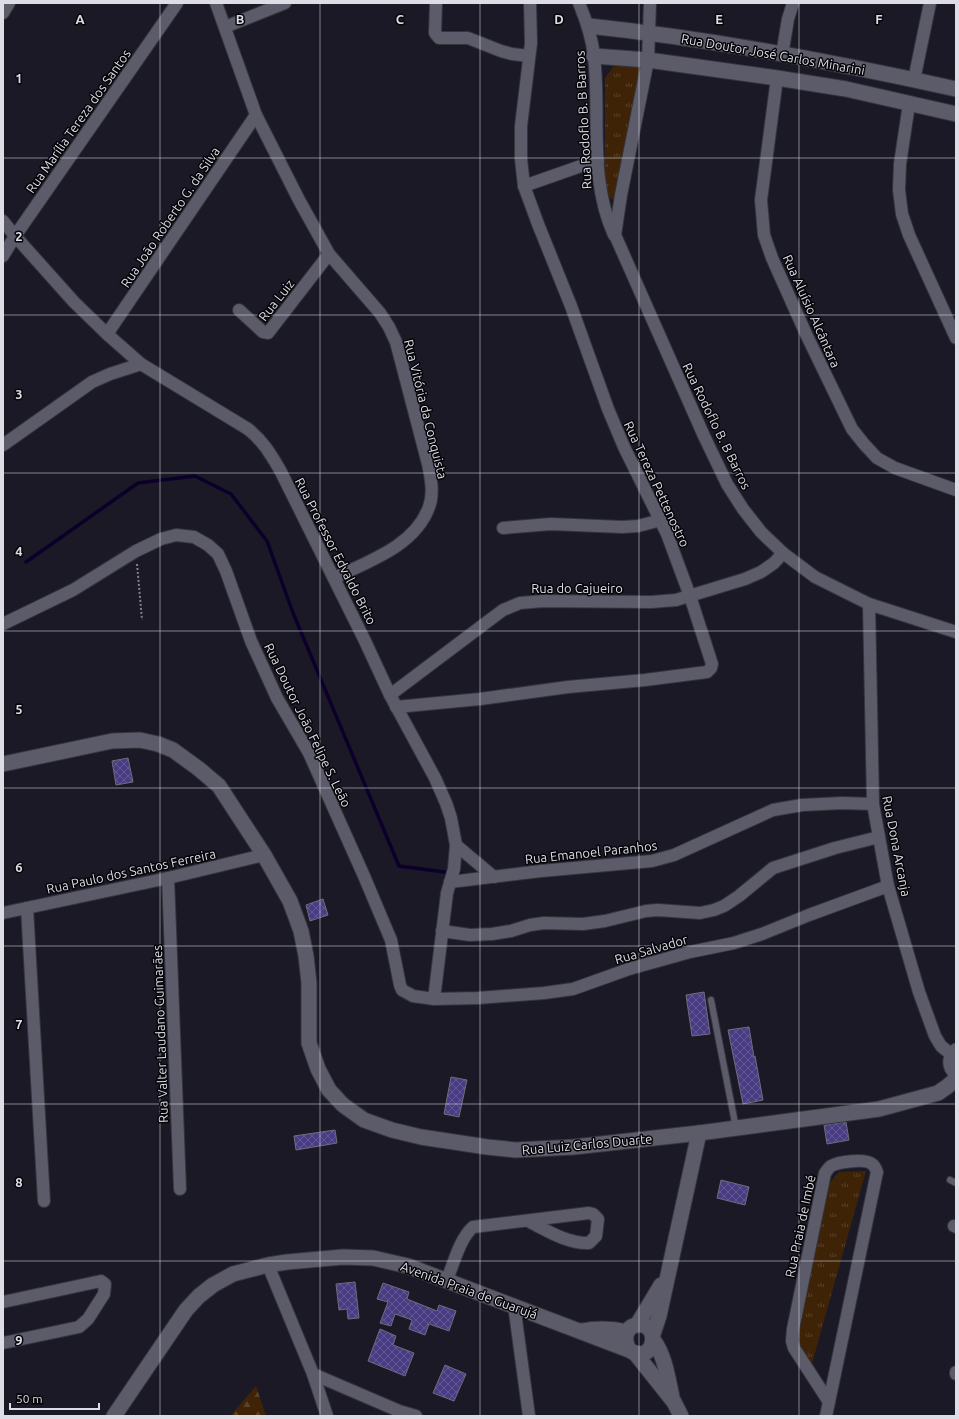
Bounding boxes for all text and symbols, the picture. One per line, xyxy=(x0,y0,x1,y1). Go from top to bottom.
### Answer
text: A xyxy=(75,12,85,26)
text: B xyxy=(236,12,245,26)
text: C xyxy=(396,12,405,26)
text: D xyxy=(554,12,564,26)
text: E xyxy=(715,12,723,26)
text: F xyxy=(875,12,883,26)
street label: Rua Doutor José Carlos Minarini xyxy=(680,31,866,77)
street label: Rua Marília Tereza dos Santos xyxy=(23,46,133,195)
street label: Rua Rodoflo B. B Barros xyxy=(572,50,594,190)
text: 1 xyxy=(15,71,23,85)
street label: Rua João Roberto G. da Silva xyxy=(118,144,222,290)
text: 2 xyxy=(15,229,23,243)
street label: Rua Aluísio Alcântara xyxy=(781,252,843,370)
street label: Rua Luiz xyxy=(256,277,296,323)
street label: Rua Vitória da Conquista xyxy=(402,338,450,480)
street label: Rua Rodoflo B. B Barros xyxy=(680,361,754,492)
text: 3 xyxy=(15,387,23,401)
street label: Rua Tereza Pettenostro xyxy=(622,419,692,549)
street label: Rua Professor Edvaldo Brito xyxy=(293,475,379,627)
text: 4 xyxy=(15,544,23,558)
street label: Rua do Cajueiro xyxy=(531,581,623,595)
street label: Rua Doutor João Felipe S. Leão xyxy=(262,641,354,809)
text: 5 xyxy=(15,702,23,716)
street label: Rua Dona Arcanja xyxy=(880,794,914,898)
street label: Rua Emanoel Paranhos xyxy=(524,838,658,866)
street label: Rua Paulo dos Santos Ferreira xyxy=(45,846,217,896)
text: 6 xyxy=(15,860,23,874)
street label: Rua Salvador xyxy=(613,932,689,966)
street label: Rua Valter Laudano Guimarães xyxy=(150,944,170,1123)
text: 7 xyxy=(15,1017,23,1031)
street label: Rua Luiz Carlos Duarte xyxy=(521,1131,653,1157)
street label: Rua Praia de Imbé xyxy=(782,1173,818,1279)
text: 8 xyxy=(15,1175,23,1189)
street label: Avenida Praia de Guarujá xyxy=(399,1259,539,1321)
text: 9 xyxy=(15,1333,23,1347)
scale bar xyxy=(10,1385,99,1411)
text: 50 m xyxy=(16,1392,43,1405)

